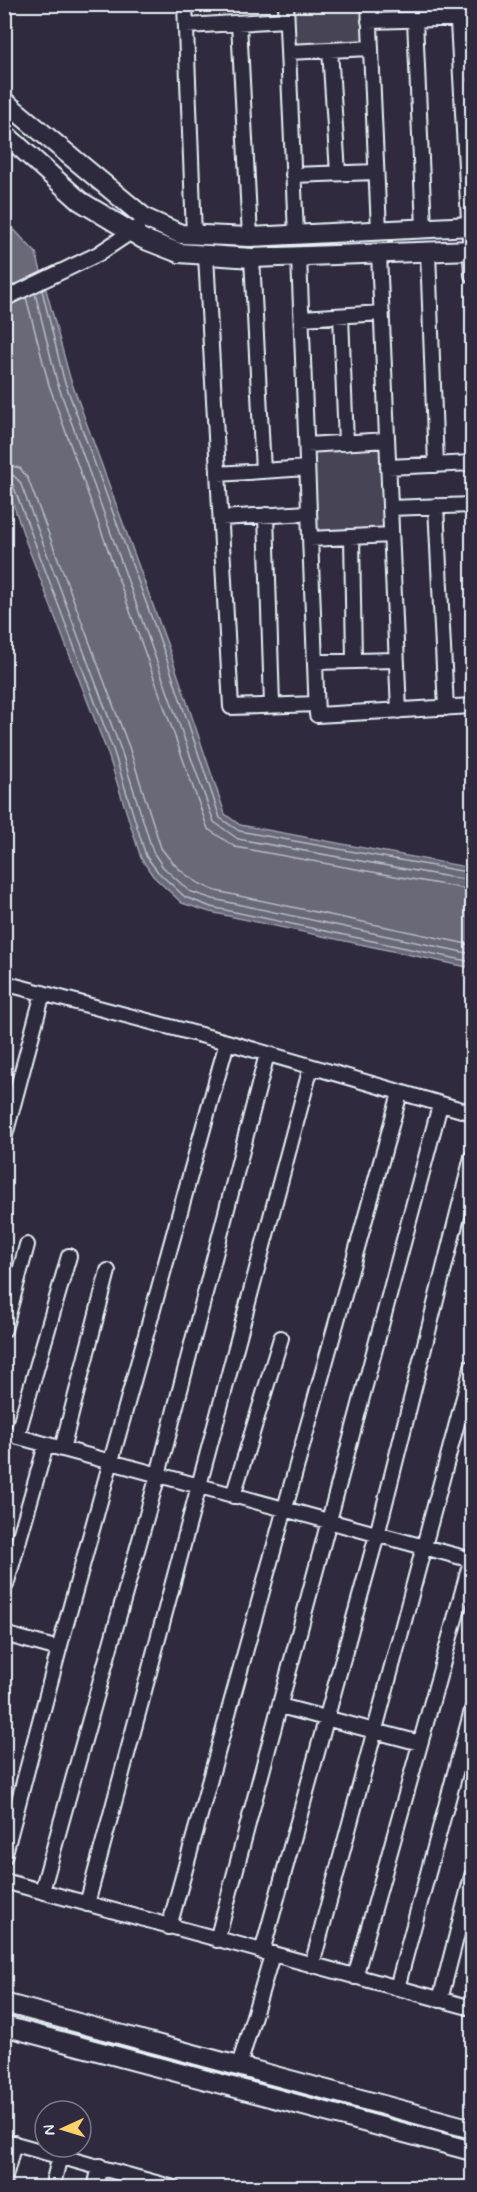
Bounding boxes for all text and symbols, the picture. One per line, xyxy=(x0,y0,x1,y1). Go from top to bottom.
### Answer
north arrow xyxy=(33,2099,93,2159)
text: N xyxy=(39,2124,60,2136)

